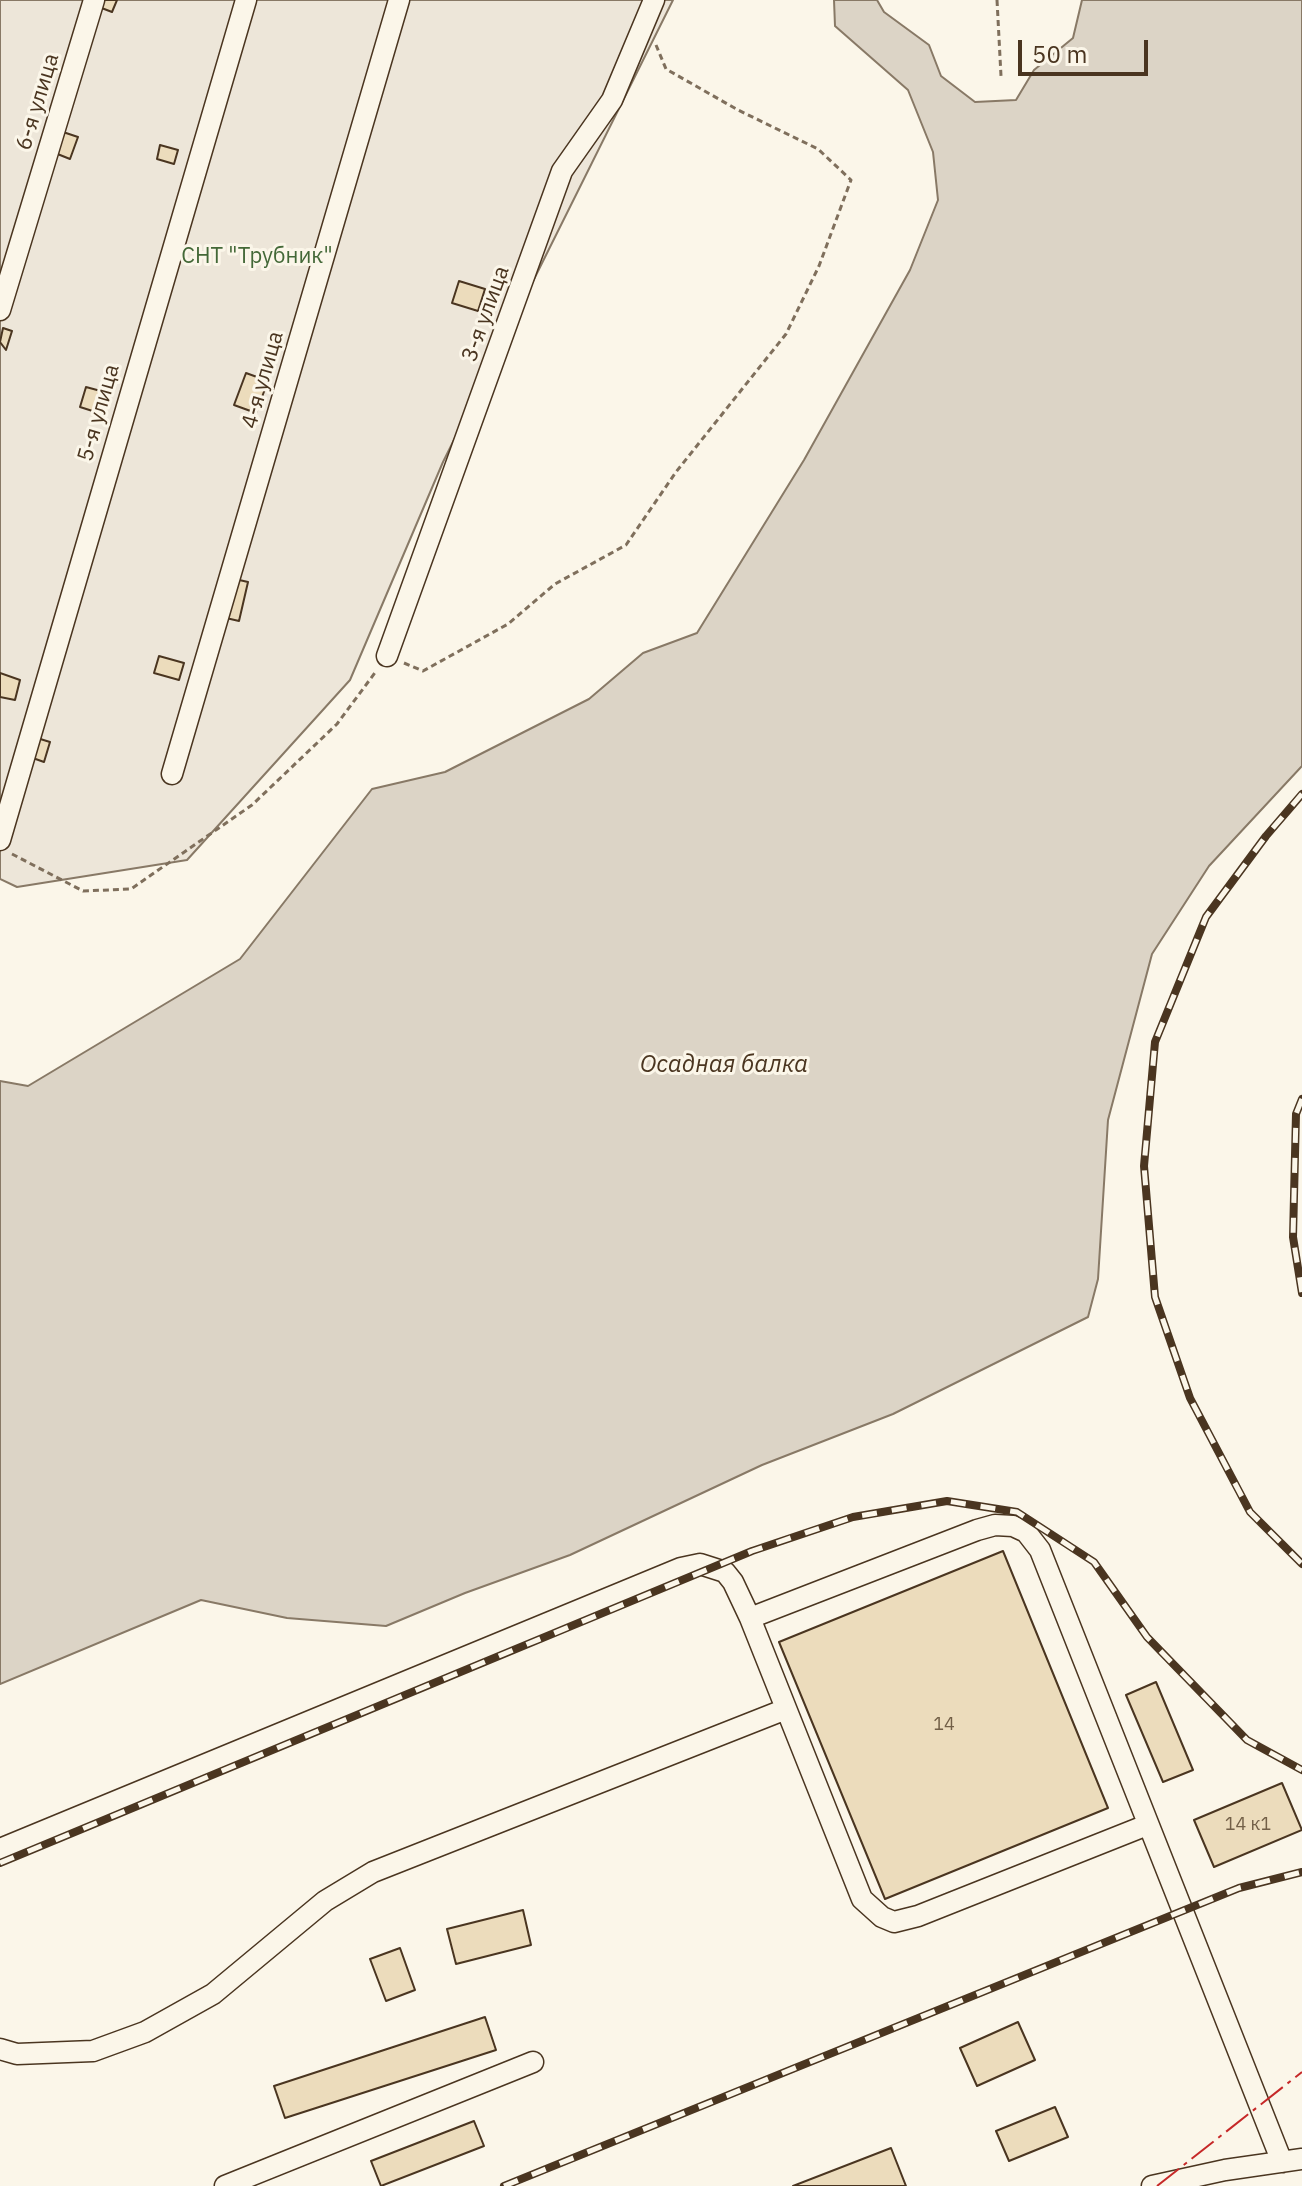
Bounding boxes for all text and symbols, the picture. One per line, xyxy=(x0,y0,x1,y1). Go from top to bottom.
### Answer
scale bar xyxy=(1022,24,1152,74)
text: 50 m xyxy=(1032,38,1087,70)
street label: 6-я улица xyxy=(11,50,65,154)
park label: СНТ "Трубник" xyxy=(181,244,333,270)
street label: 3-я улица xyxy=(457,263,515,365)
street label: 4-я улица xyxy=(237,328,289,432)
street label: 5-я улица xyxy=(73,361,125,465)
water label: Осадная балка xyxy=(640,1051,808,1079)
house number: 14 xyxy=(933,1714,955,1736)
house number: 14 к1 xyxy=(1225,1814,1271,1836)

